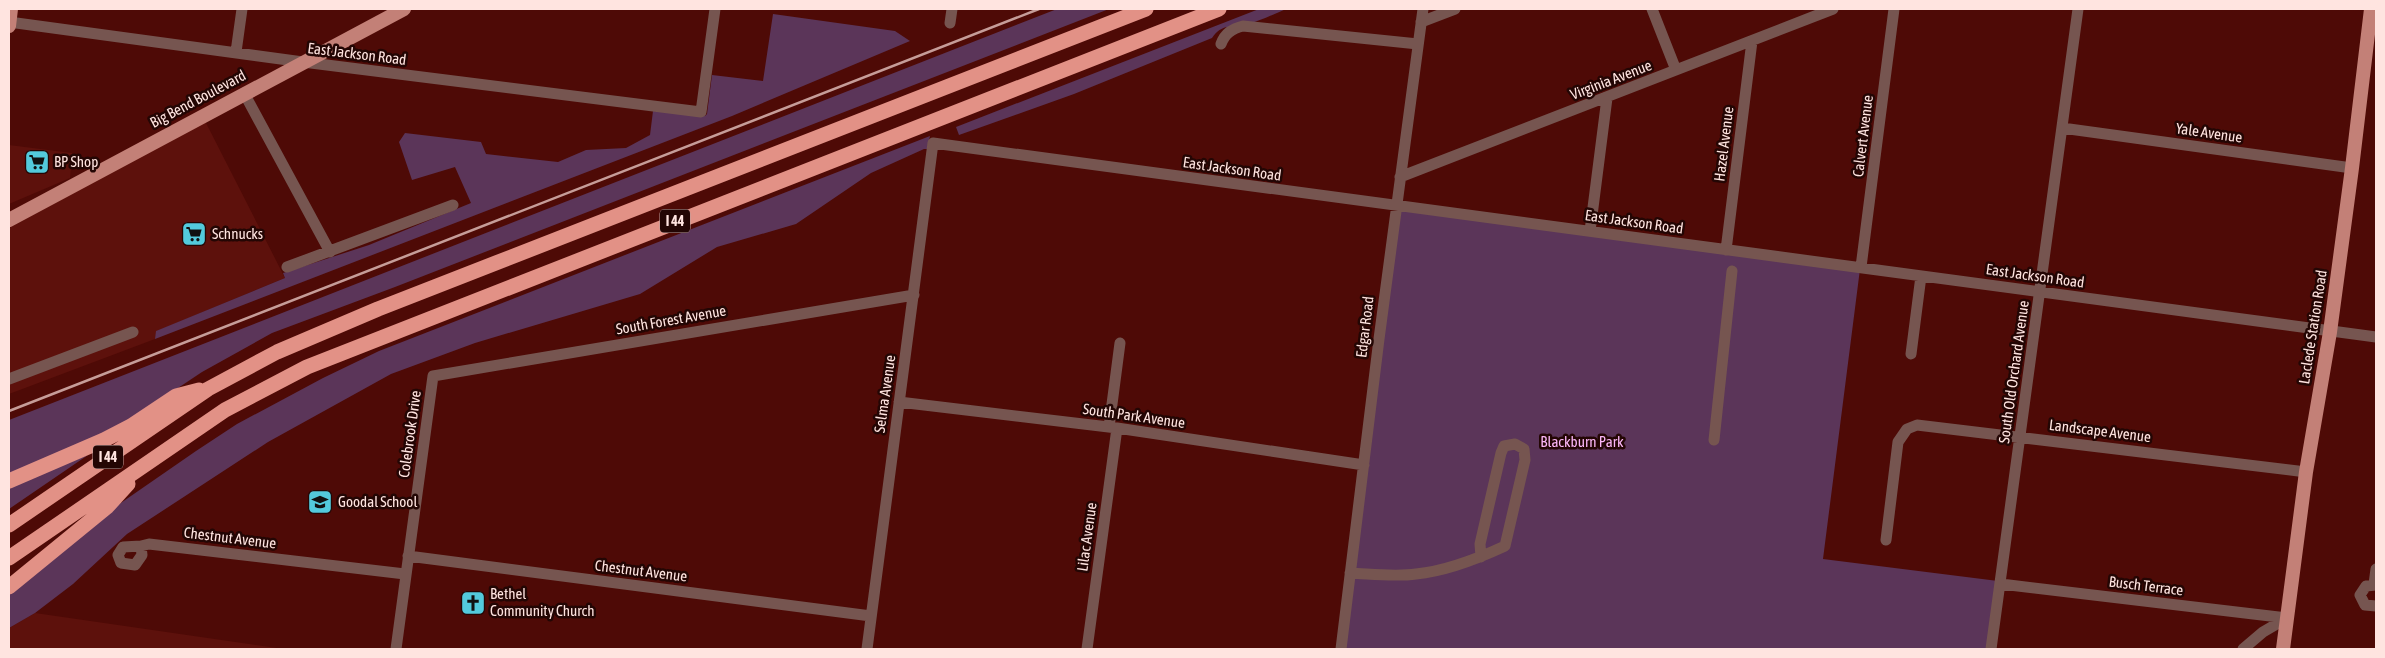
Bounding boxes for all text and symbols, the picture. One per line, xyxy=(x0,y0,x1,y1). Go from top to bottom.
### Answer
street label: East Jackson Road xyxy=(307,39,407,68)
street label: Virginia Avenue xyxy=(1568,56,1654,103)
street label: Big Bend Boulevard xyxy=(147,66,248,131)
street label: Calvert Avenue xyxy=(1849,94,1876,178)
street label: Hazel Avenue xyxy=(1710,105,1737,182)
street label: Yale Avenue xyxy=(2175,119,2244,146)
supermarket icon: BP Shop xyxy=(24,149,50,175)
place label: BP Shop xyxy=(54,153,98,170)
street label: East Jackson Road xyxy=(1182,153,1282,184)
street label: East Jackson Road xyxy=(1584,206,1684,237)
road number: I 44 xyxy=(660,210,690,232)
supermarket icon: Schnucks xyxy=(181,221,207,247)
place label: Schnucks xyxy=(212,225,263,242)
street label: East Jackson Road xyxy=(1985,260,2085,291)
street label: Laclede Station Road xyxy=(2295,269,2330,385)
street label: Edgar Road xyxy=(1352,295,1377,359)
street label: South Old Orchard Avenue xyxy=(1995,299,2032,444)
street label: South Forest Avenue xyxy=(615,301,727,338)
street label: Selma Avenue xyxy=(871,354,898,434)
street label: Colebrook Drive xyxy=(395,389,424,479)
street label: South Park Avenue xyxy=(1082,400,1186,431)
street label: Landscape Avenue xyxy=(2048,416,2152,445)
park label: Blackburn Park xyxy=(1540,433,1624,450)
road number: I 44 xyxy=(93,446,123,468)
school or university icon: Goodal School xyxy=(307,489,333,515)
place label: Goodal School xyxy=(338,493,417,510)
street label: Lilac Avenue xyxy=(1073,501,1100,572)
street label: Chestnut Avenue xyxy=(183,523,277,552)
street label: Chestnut Avenue xyxy=(594,556,688,585)
street label: Busch Terrace xyxy=(2108,573,2184,599)
place label: Bethel Community Church xyxy=(490,585,594,619)
church icon: Bethel Community Church xyxy=(460,590,486,616)

